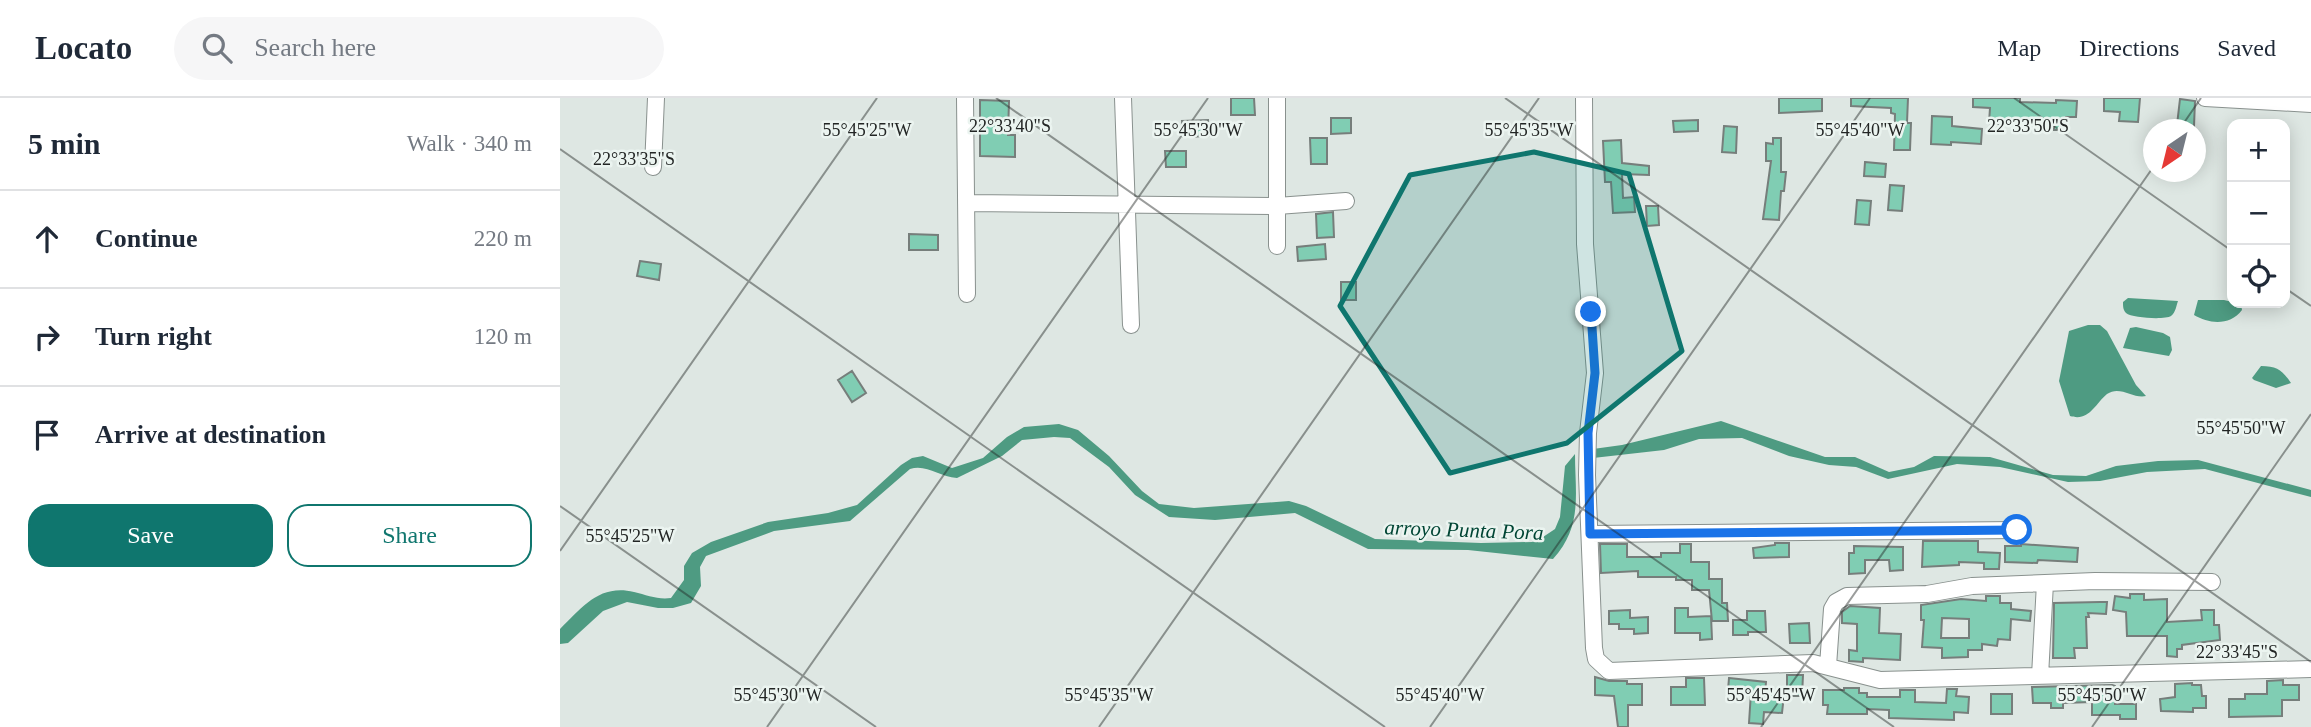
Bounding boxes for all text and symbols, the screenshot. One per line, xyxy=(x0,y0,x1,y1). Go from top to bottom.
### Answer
search box xyxy=(174,17,664,80)
icon: search xyxy=(198,29,236,67)
text: Locato xyxy=(35,30,132,66)
text: Search here xyxy=(254,33,376,62)
text: Map xyxy=(1997,35,2041,61)
text: Directions xyxy=(2079,35,2179,61)
text: Saved xyxy=(2217,35,2276,61)
text: 22°33'40"S xyxy=(969,116,1051,136)
text: 22°33'50"S xyxy=(1987,116,2069,136)
north arrow xyxy=(2143,119,2206,182)
map controls xyxy=(2227,119,2290,308)
button: + xyxy=(2227,119,2290,182)
text: 55°45'25"W xyxy=(823,120,911,140)
text: 55°45'30"W xyxy=(1154,120,1242,140)
text: 55°45'35"W xyxy=(1485,120,1573,140)
text: 55°45'40"W xyxy=(1816,120,1904,140)
text: 5 min xyxy=(28,127,101,160)
text: Walk · 340 m xyxy=(407,131,532,156)
text: 22°33'35"S xyxy=(593,149,675,169)
button: − xyxy=(2227,182,2290,245)
icon: ahead xyxy=(28,220,66,258)
text: Continue xyxy=(95,224,198,253)
text: 220 m xyxy=(474,226,532,251)
button: locate xyxy=(2227,245,2290,308)
route end xyxy=(1575,296,1606,327)
icon: right xyxy=(28,318,66,356)
text: Turn right xyxy=(95,322,212,351)
text: 120 m xyxy=(474,324,532,349)
icon: arrive xyxy=(28,416,66,454)
text: 55°45'50"W xyxy=(2197,418,2285,438)
text: Arrive at destination xyxy=(95,420,326,449)
button: Save xyxy=(28,504,273,567)
button: Share xyxy=(287,504,532,567)
route start xyxy=(2001,514,2032,545)
water label: arroyo Punta Pora xyxy=(1384,515,1544,545)
text: 55°45'25"W xyxy=(586,526,674,546)
text: 22°33'45"S xyxy=(2196,642,2278,662)
text: 55°45'30"W xyxy=(734,685,822,705)
text: 55°45'35"W xyxy=(1065,685,1153,705)
text: 55°45'40"W xyxy=(1396,685,1484,705)
text: 55°45'45"W xyxy=(1727,685,1815,705)
text: 55°45'50"W xyxy=(2058,685,2146,705)

